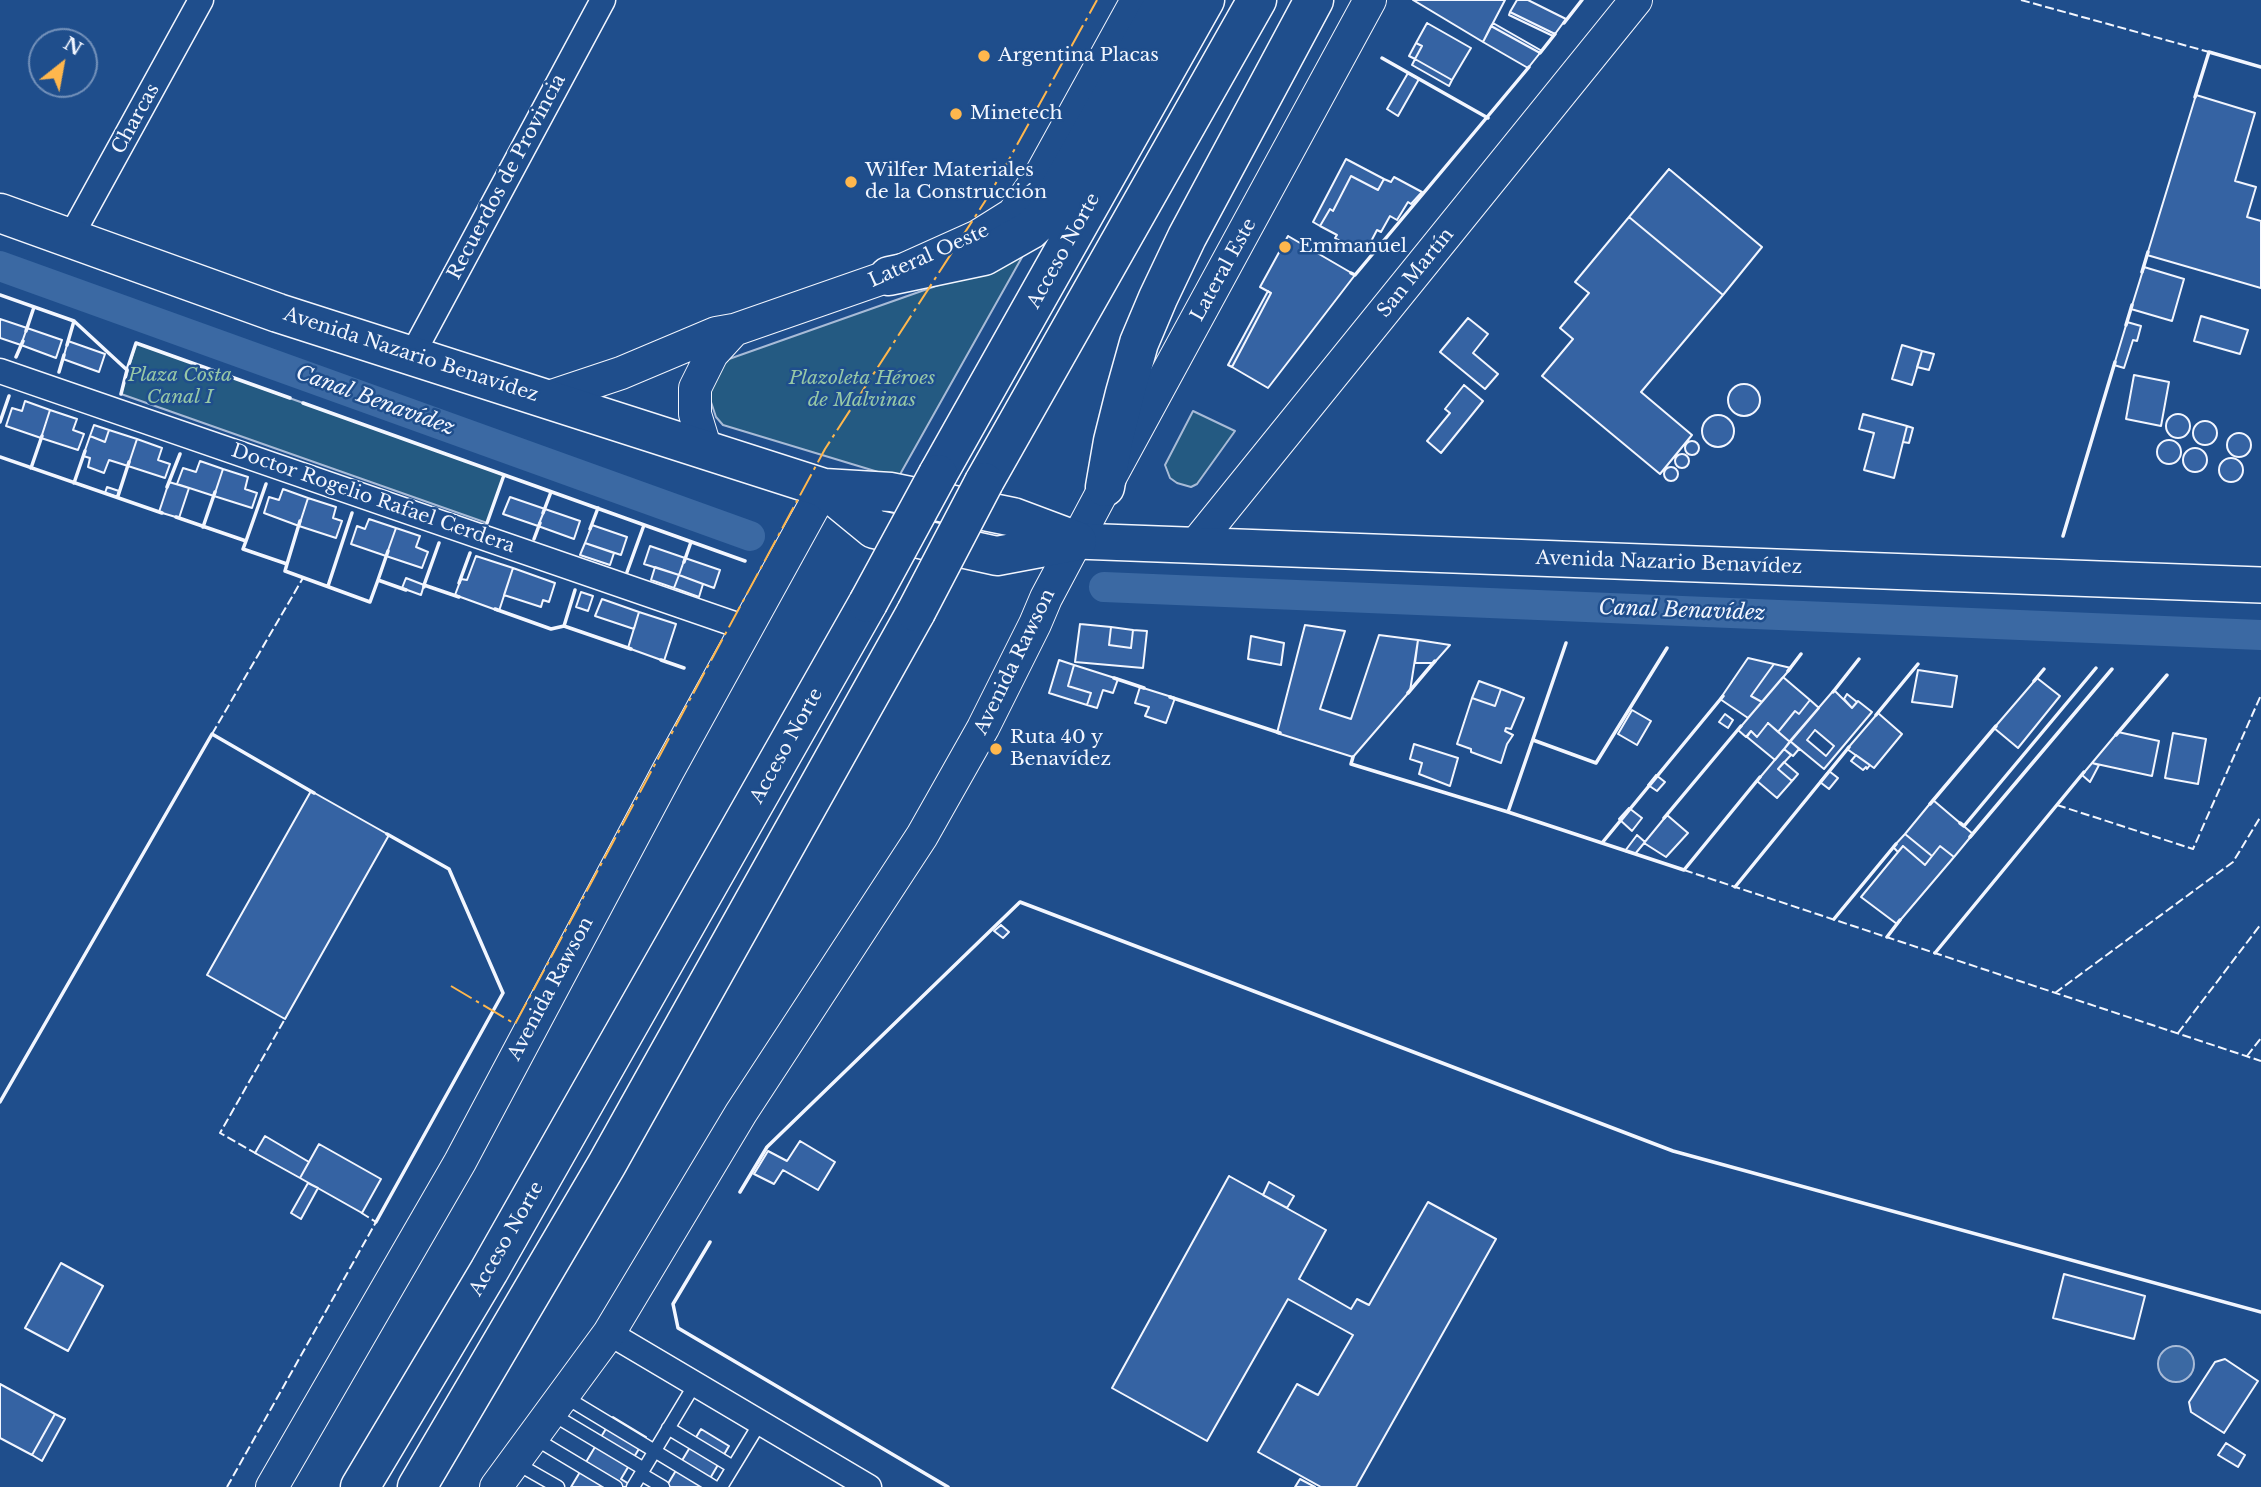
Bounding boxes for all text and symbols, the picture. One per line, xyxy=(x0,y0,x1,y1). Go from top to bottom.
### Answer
north arrow xyxy=(28,28,98,98)
text: N xyxy=(59,32,87,61)
place label: Argentina Placas xyxy=(998,45,1159,67)
marker: Argentina Placas xyxy=(976,48,992,64)
street label: Recuerdos de Provincia xyxy=(443,70,571,284)
street label: Charcas xyxy=(107,80,165,158)
place label: Minetech xyxy=(970,103,1062,125)
marker: Minetech xyxy=(948,106,964,122)
place label: Wilfer Materiales de la Construcción xyxy=(865,160,1047,204)
marker: Wilfer Materiales de la Construcción xyxy=(843,174,859,190)
street label: Acceso Norte xyxy=(1023,189,1105,313)
street label: Lateral Este xyxy=(1186,215,1262,325)
street label: Lateral Oeste xyxy=(865,219,993,293)
street label: San Martín xyxy=(1373,224,1459,322)
place label: Emmanuel xyxy=(1299,236,1407,258)
marker: Emmanuel xyxy=(1277,239,1293,255)
street label: Avenida Nazario Benavídez xyxy=(281,303,541,407)
water label: Canal Benavídez xyxy=(292,361,458,441)
park label: Plaza Costa Canal I xyxy=(128,365,232,409)
park label: Plazoleta Héroes de Malvinas xyxy=(789,368,935,412)
street label: Doctor Rogelio Rafael Cerdera xyxy=(228,440,518,558)
street label: Avenida Nazario Benavídez xyxy=(1535,547,1803,579)
street label: Avenida Rawson xyxy=(970,585,1060,739)
water label: Canal Benavídez xyxy=(1598,595,1766,627)
street label: Acceso Norte xyxy=(746,684,828,808)
place label: Ruta 40 y Benavídez xyxy=(1010,727,1111,771)
marker: Ruta 40 y Benavídez xyxy=(988,741,1004,757)
street label: Avenida Rawson xyxy=(504,913,598,1065)
street label: Acceso Norte xyxy=(465,1178,549,1300)

